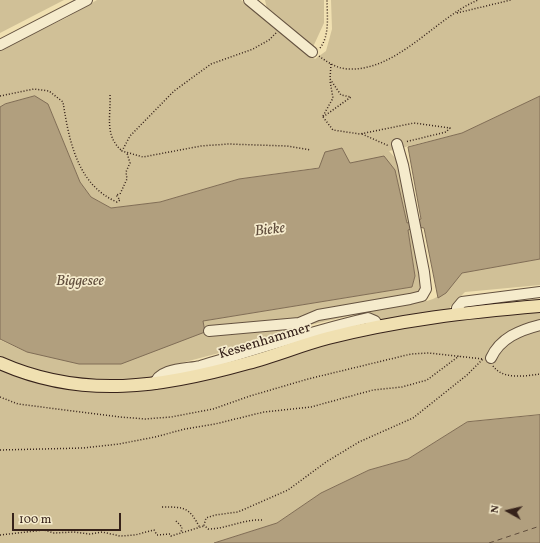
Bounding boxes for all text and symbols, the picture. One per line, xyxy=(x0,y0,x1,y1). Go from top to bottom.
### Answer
water label: Bieke xyxy=(254,220,286,242)
water label: Biggesee xyxy=(56,273,104,291)
street label: Kessenhammer xyxy=(217,320,313,364)
north arrow xyxy=(488,491,528,531)
text: N xyxy=(488,504,504,514)
scale bar xyxy=(14,505,123,531)
text: 100 m xyxy=(19,512,51,528)

